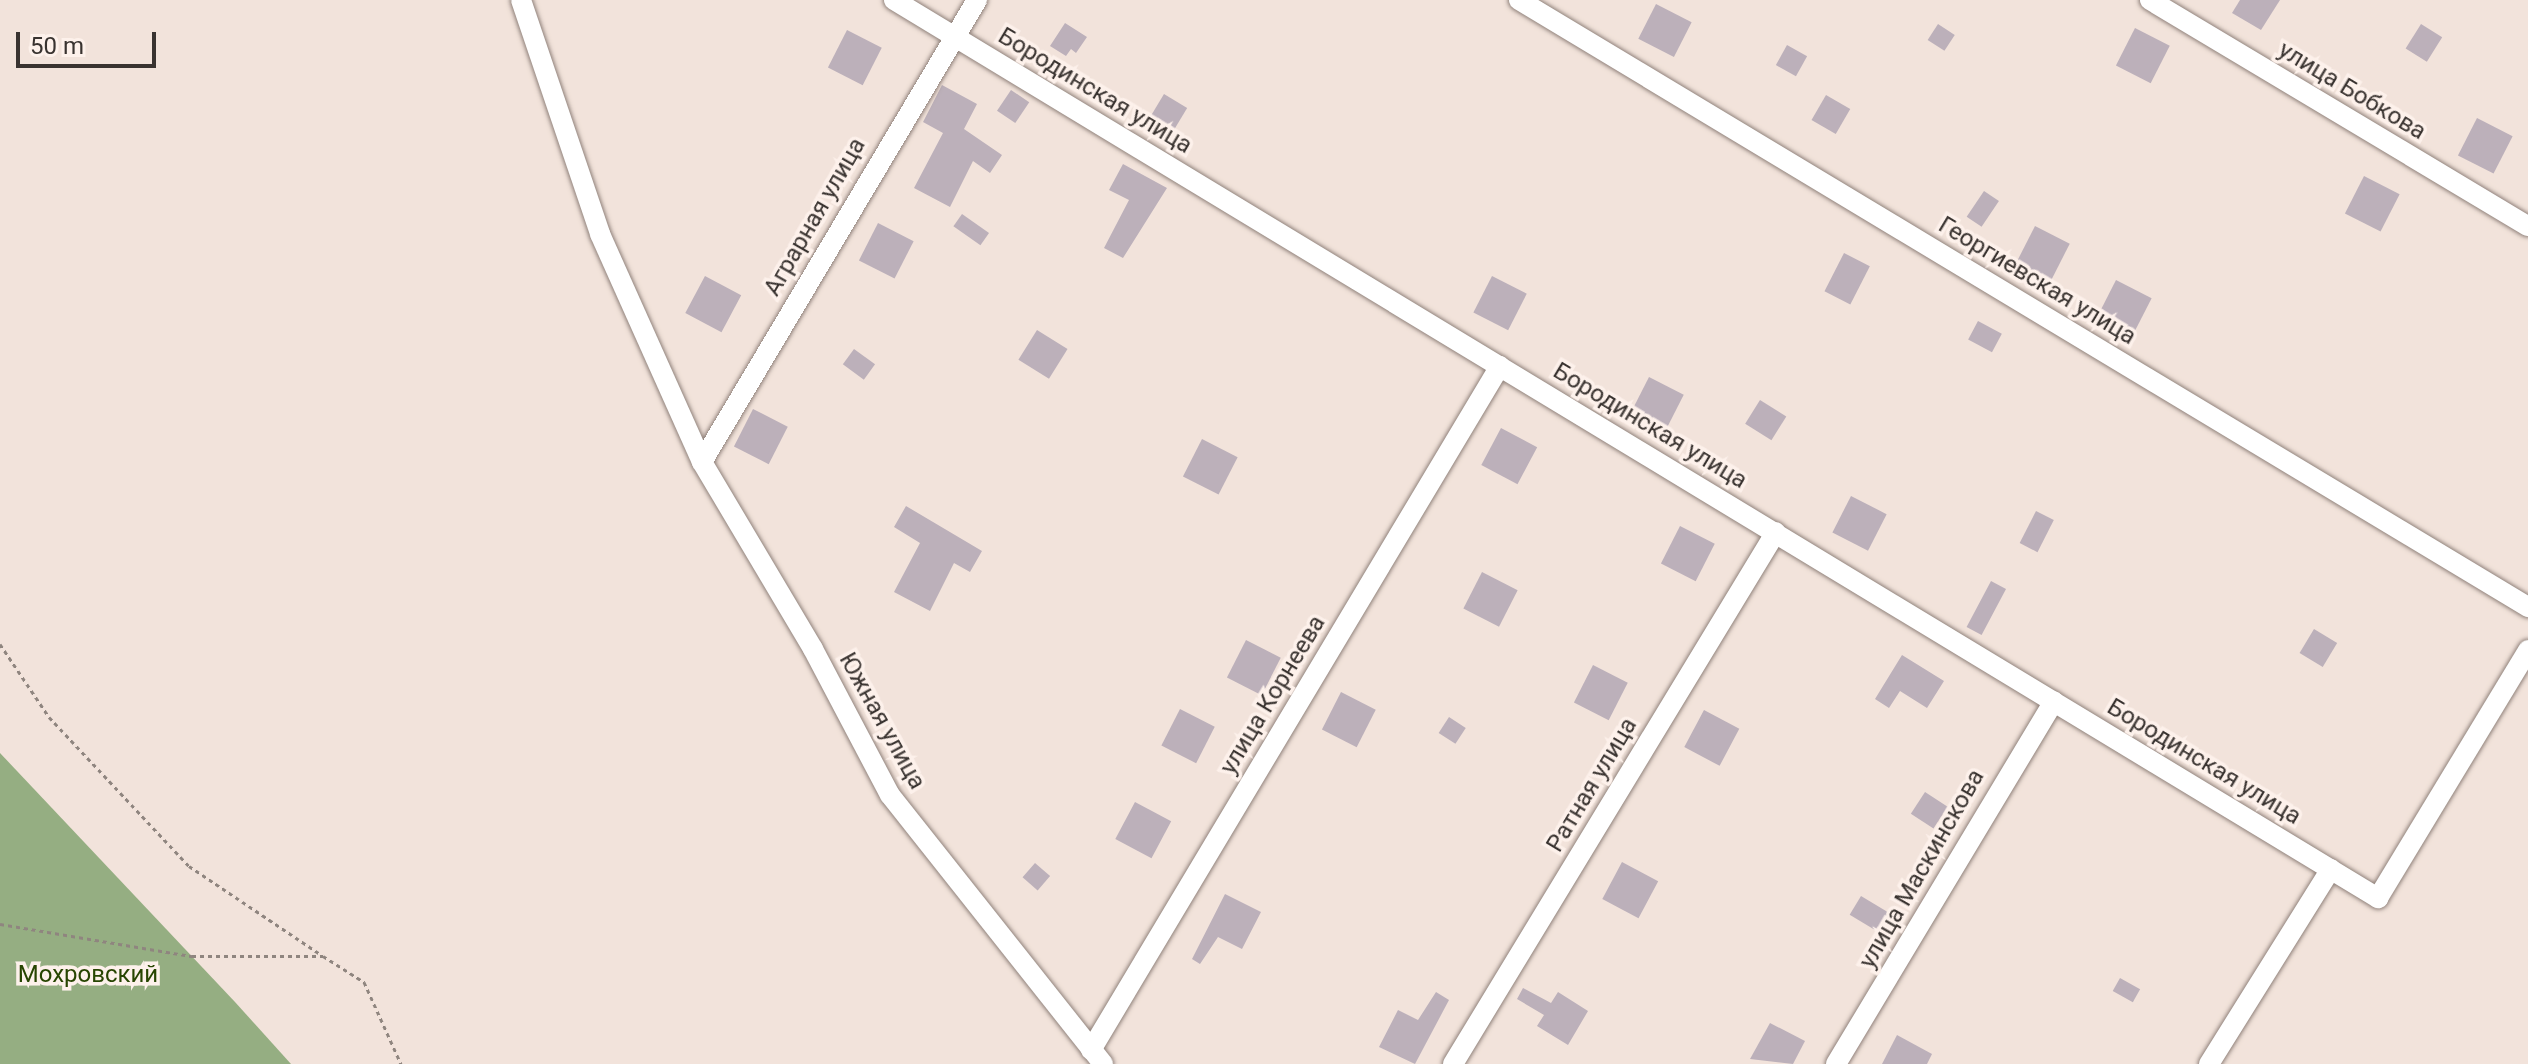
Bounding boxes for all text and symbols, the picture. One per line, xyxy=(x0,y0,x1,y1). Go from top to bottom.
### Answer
scale bar xyxy=(20,16,160,66)
street label: Бородинская улица xyxy=(993,22,1197,160)
text: 50 m xyxy=(30,32,84,60)
street label: улица Бобкова xyxy=(2273,36,2431,146)
street label: Аграрная улица xyxy=(758,133,872,301)
street label: Георгиевская улица xyxy=(1933,211,2141,351)
street label: Бородинская улица xyxy=(1548,357,1752,495)
street label: улица Корнеева xyxy=(1214,610,1332,780)
street label: Южная улица xyxy=(833,648,931,794)
street label: Бородинская улица xyxy=(2102,693,2306,831)
street label: Ратная улица xyxy=(1541,713,1643,857)
street label: улица Маскинскова xyxy=(1853,764,1991,974)
park label: Мохровский xyxy=(18,961,158,989)

